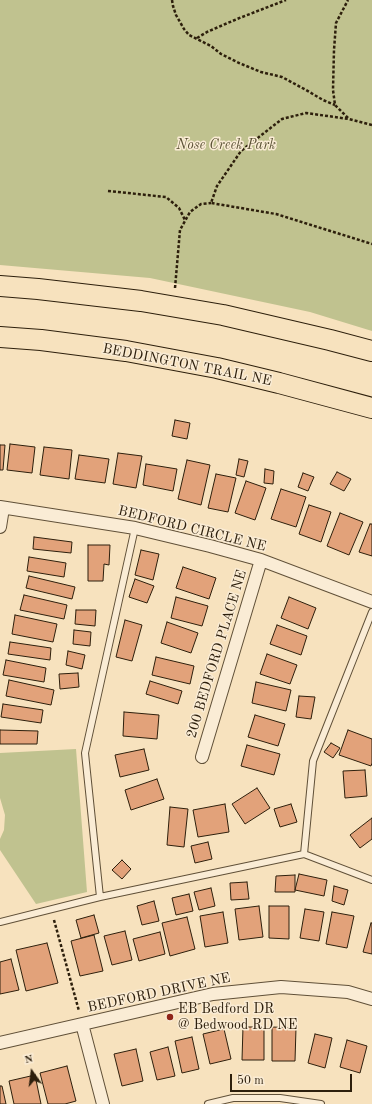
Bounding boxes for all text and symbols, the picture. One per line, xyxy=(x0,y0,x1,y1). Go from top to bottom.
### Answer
park label: Nose Creek Park xyxy=(176,137,276,153)
street label: BEDDINGTON TRAIL NE xyxy=(101,340,273,390)
street label: BEDFORD CIRCLE NE xyxy=(116,502,268,556)
street label: 200 BEDFORD PLACE NE xyxy=(183,568,251,740)
street label: BEDFORD DRIVE NE xyxy=(86,970,232,1016)
place label: EB Bedford DR @ Bedwood RD NE xyxy=(178,1001,297,1034)
marker: EB Bedford DR @ Bedwood RD NE xyxy=(165,1012,175,1022)
north arrow xyxy=(12,1052,52,1092)
text: N xyxy=(24,1054,34,1066)
scale bar xyxy=(232,1066,354,1092)
text: 50 m xyxy=(237,1075,264,1087)

